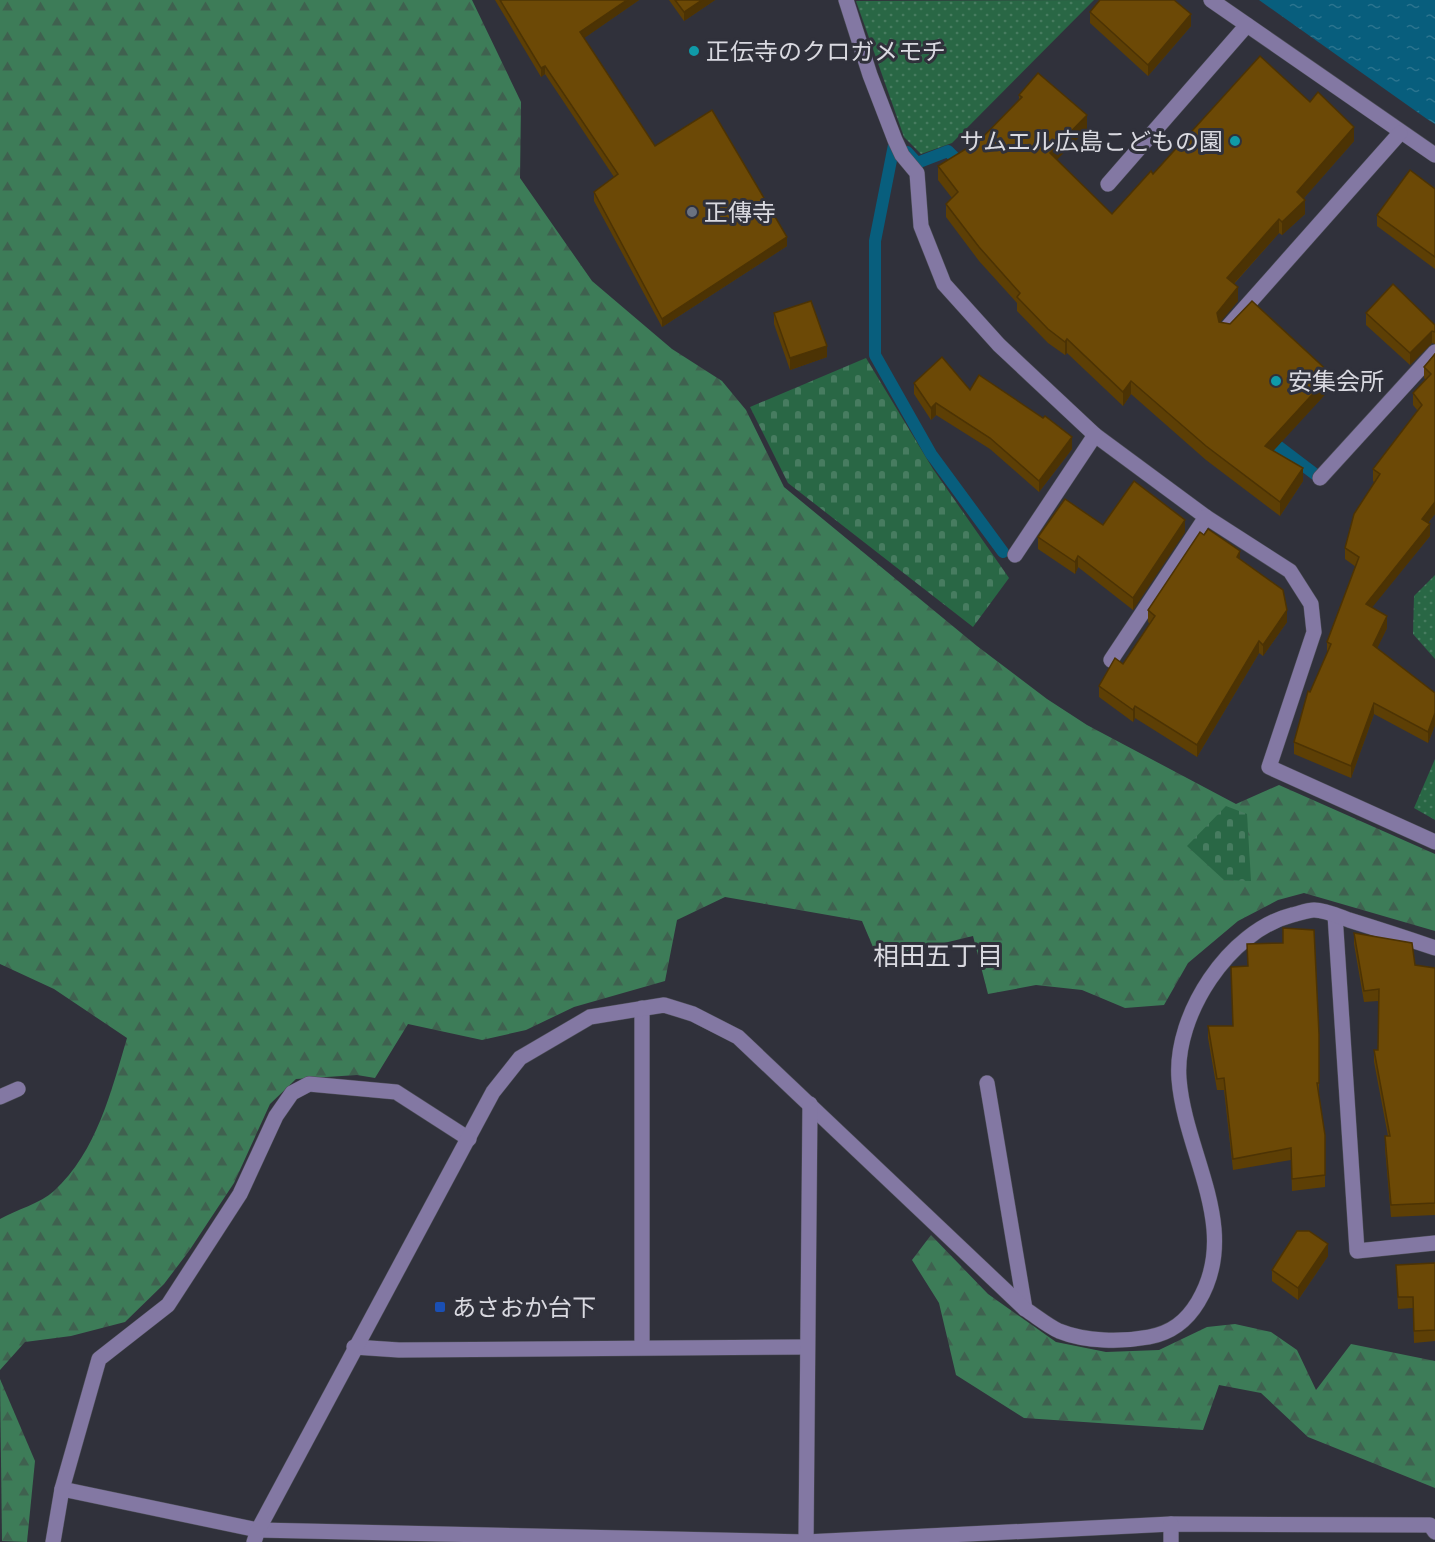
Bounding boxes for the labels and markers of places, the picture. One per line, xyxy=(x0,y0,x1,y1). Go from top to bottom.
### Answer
place label: 正伝寺のクロガメモチ xyxy=(706,37,946,66)
marker: 正伝寺のクロガメモチ xyxy=(687,44,701,58)
place label: サムエル広島こどもの園 xyxy=(959,127,1223,156)
marker: サムエル広島こどもの園 xyxy=(1228,134,1242,148)
place label: 正傳寺 xyxy=(704,198,776,227)
marker: 正傳寺 xyxy=(685,205,699,219)
place label: 安集会所 xyxy=(1288,367,1384,396)
marker: 安集会所 xyxy=(1269,374,1283,388)
place label: あさおか台下 xyxy=(452,1293,596,1322)
marker: あさおか台下 xyxy=(433,1300,447,1314)

